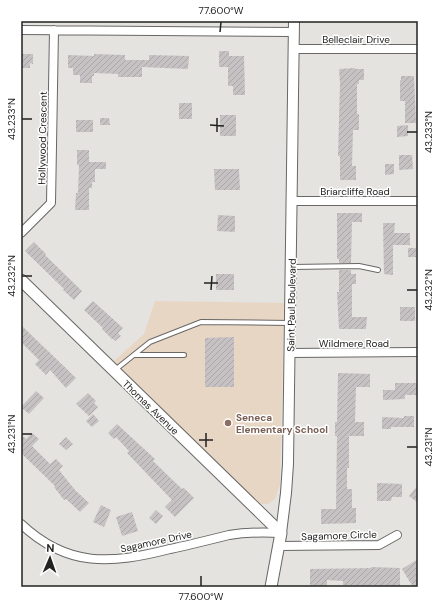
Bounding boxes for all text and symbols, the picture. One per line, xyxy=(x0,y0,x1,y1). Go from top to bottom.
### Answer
text: 77.600°W xyxy=(199,4,244,17)
street label: Belleclair Drive xyxy=(322,33,390,46)
street label: Hollywood Crescent xyxy=(35,91,50,185)
text: 43.233°N xyxy=(5,98,18,140)
text: 43.233°N xyxy=(422,111,435,153)
street label: Briarcliffe Road xyxy=(320,185,390,198)
text: 43.232°N xyxy=(5,255,18,297)
street label: Saint Paul Boulevard xyxy=(284,258,299,352)
text: 43.232°N xyxy=(422,269,435,311)
street label: Wildmere Road xyxy=(319,337,389,350)
street label: Thomas Avenue xyxy=(120,377,182,438)
place label: Seneca Elementary School xyxy=(236,411,328,436)
text: 43.231°N xyxy=(5,414,18,453)
marker: Seneca Elementary School xyxy=(223,418,233,428)
text: 43.231°N xyxy=(422,427,435,466)
street label: Sagamore Drive xyxy=(119,528,193,555)
street label: Sagamore Circle xyxy=(301,528,377,543)
north arrow xyxy=(30,538,70,578)
text: N xyxy=(46,541,55,555)
text: 77.600°W xyxy=(179,590,224,603)

